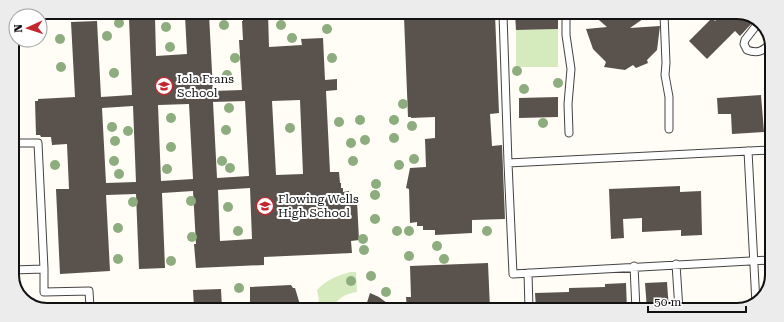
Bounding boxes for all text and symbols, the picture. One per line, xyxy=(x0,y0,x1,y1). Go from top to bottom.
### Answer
north arrow xyxy=(8,8,48,48)
text: N xyxy=(12,23,25,33)
place label: Iola Frans School xyxy=(177,72,234,100)
school or university icon: Iola Frans School xyxy=(154,76,174,96)
place label: Flowing Wells High School xyxy=(278,192,359,220)
school or university icon: Flowing Wells High School xyxy=(255,196,275,216)
scale bar xyxy=(648,288,746,314)
text: 50 m xyxy=(654,295,681,309)

